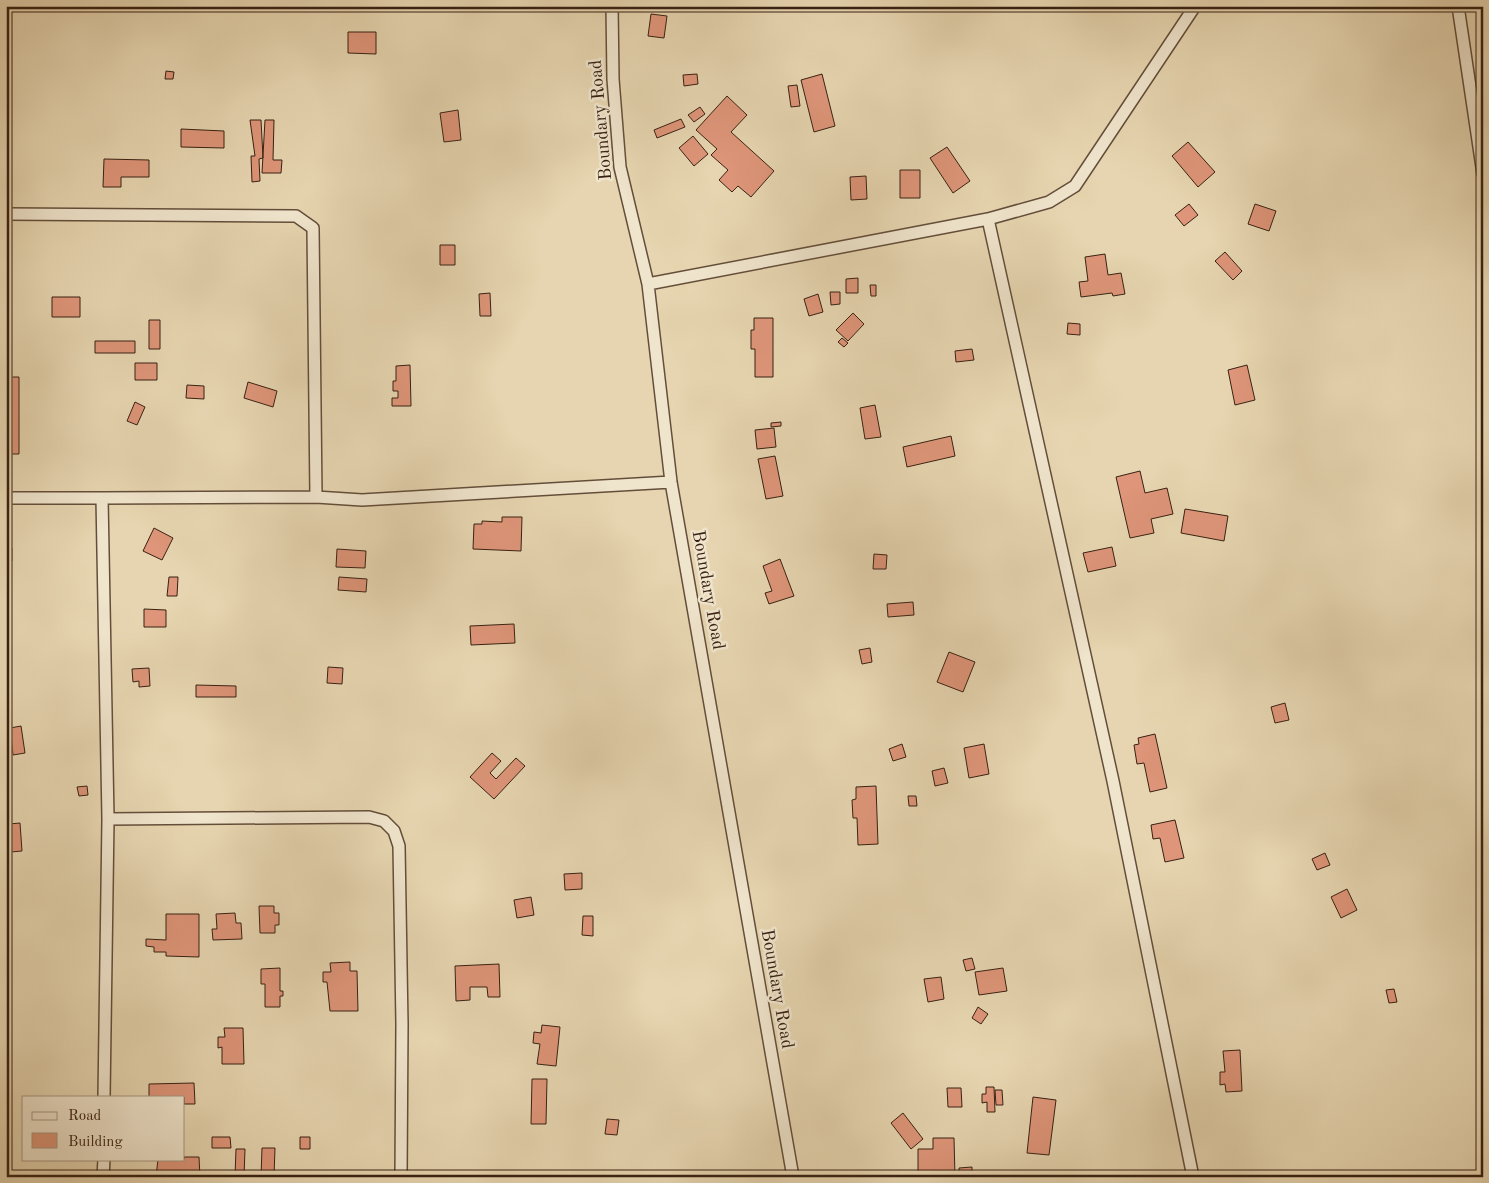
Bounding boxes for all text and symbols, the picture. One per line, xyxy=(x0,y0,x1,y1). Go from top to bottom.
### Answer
street label: Boundary Road xyxy=(587,59,615,181)
street label: Boundary Road xyxy=(689,529,727,651)
street label: Boundary Road xyxy=(758,928,796,1050)
legend xyxy=(22,1096,185,1160)
text: Road xyxy=(68,1109,102,1124)
text: Building xyxy=(68,1135,123,1150)

